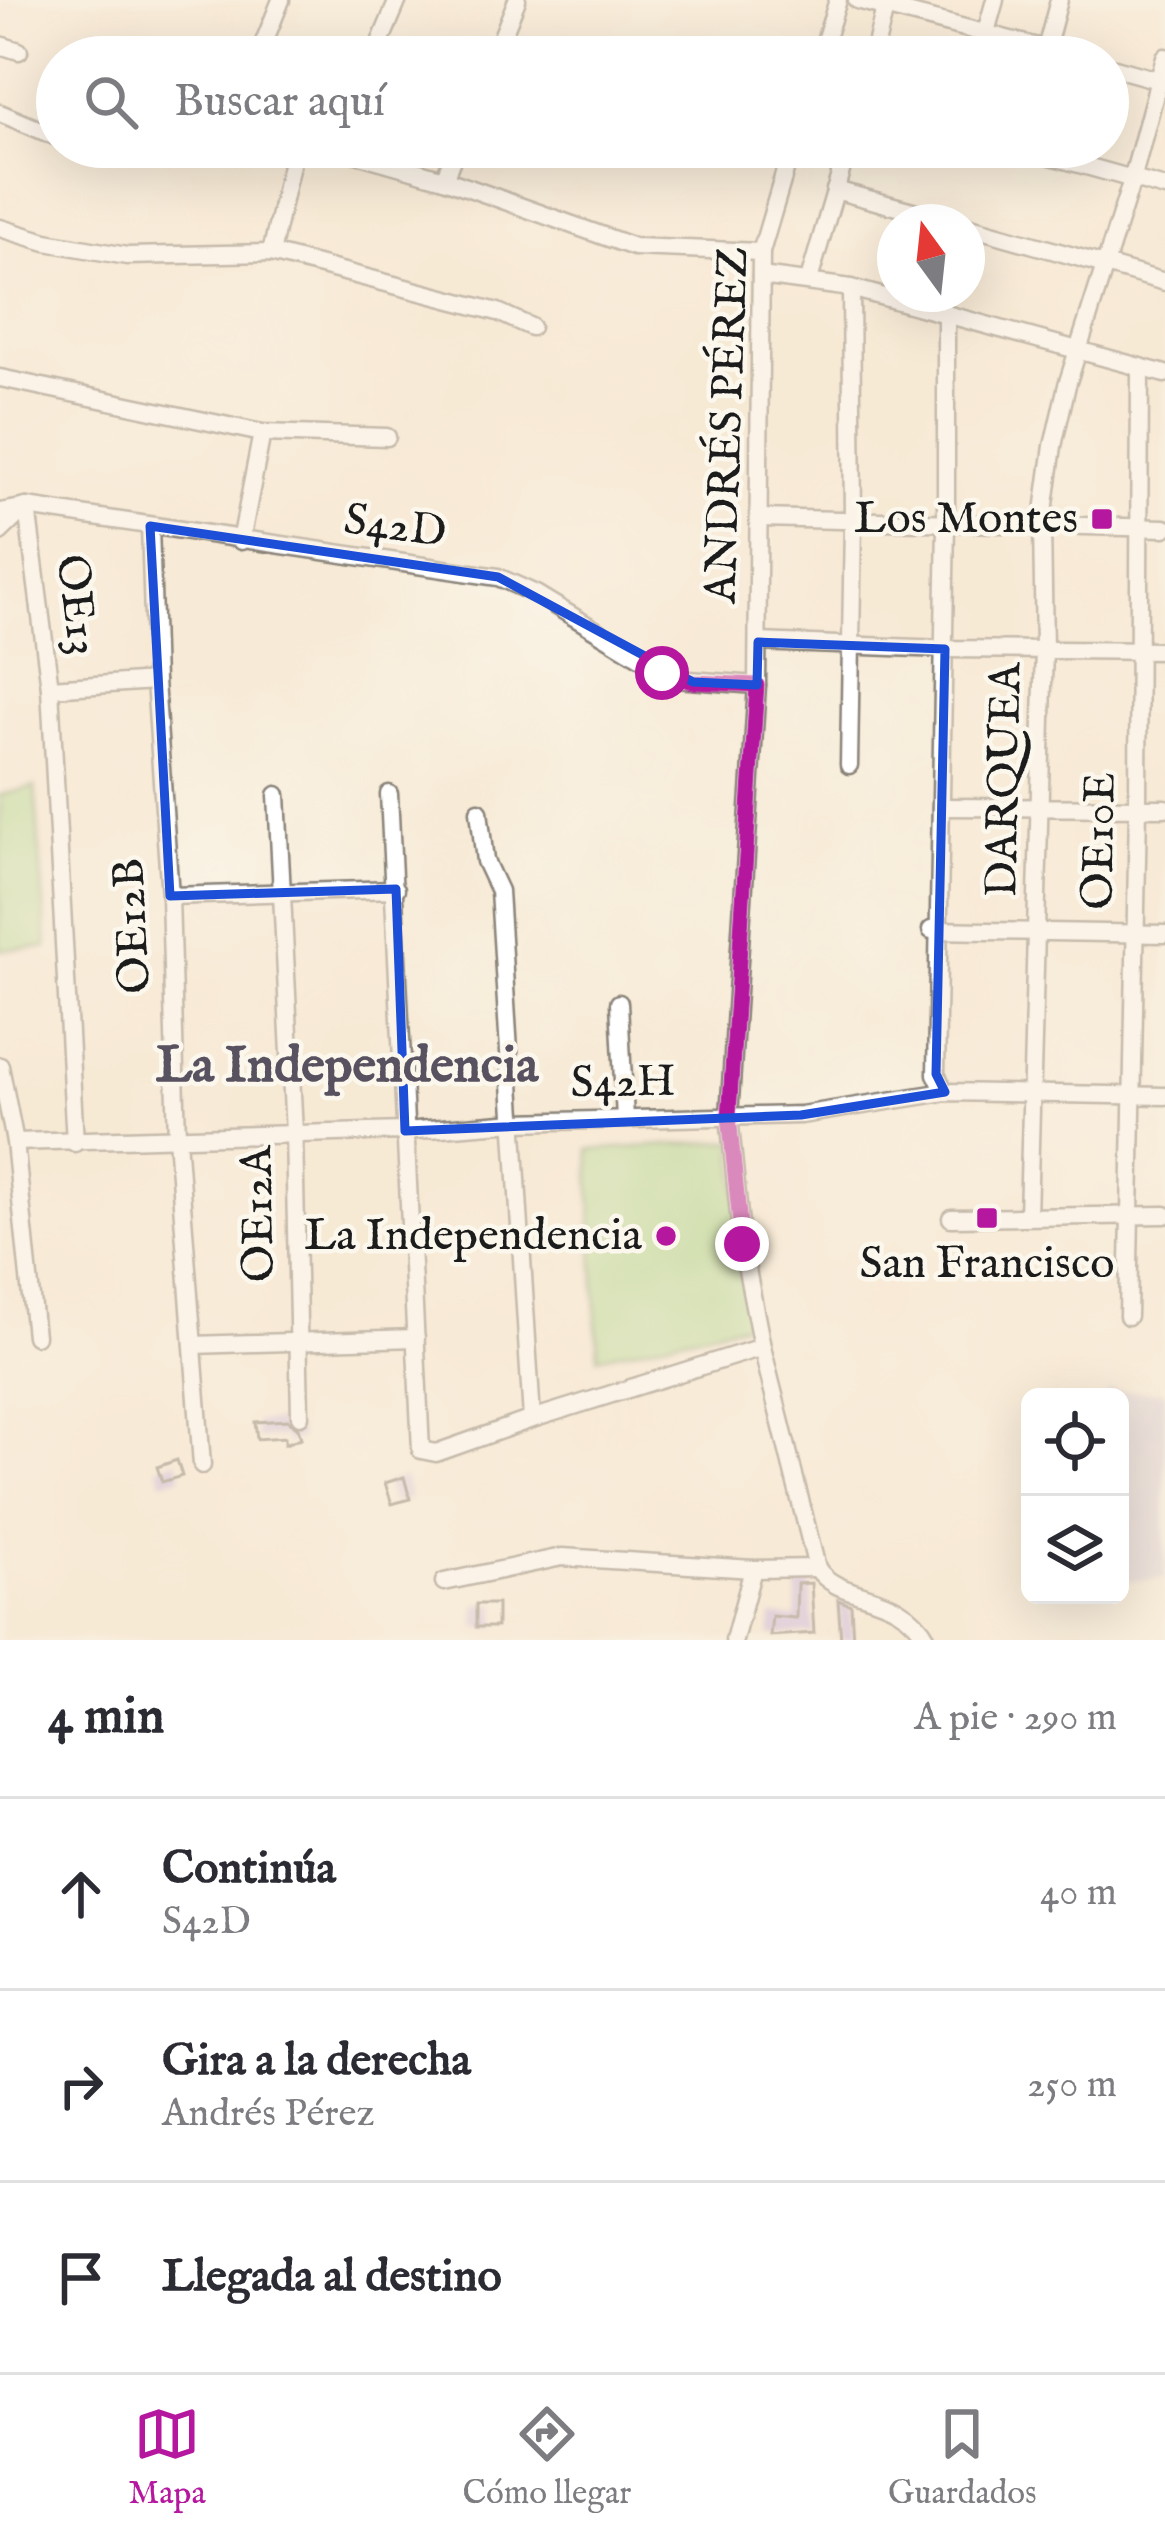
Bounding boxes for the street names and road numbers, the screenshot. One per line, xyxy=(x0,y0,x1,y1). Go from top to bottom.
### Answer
street label: ANDRÉS PÉREZ xyxy=(693,246,763,605)
street label: S42D xyxy=(340,492,450,562)
street label: OE13 xyxy=(42,551,110,659)
street label: DARQUEA xyxy=(974,661,1036,898)
street label: OE10E xyxy=(1070,772,1130,910)
street label: OE12B xyxy=(101,857,165,995)
street label: S42H xyxy=(570,1054,676,1112)
street label: OE12A xyxy=(229,1144,289,1283)

